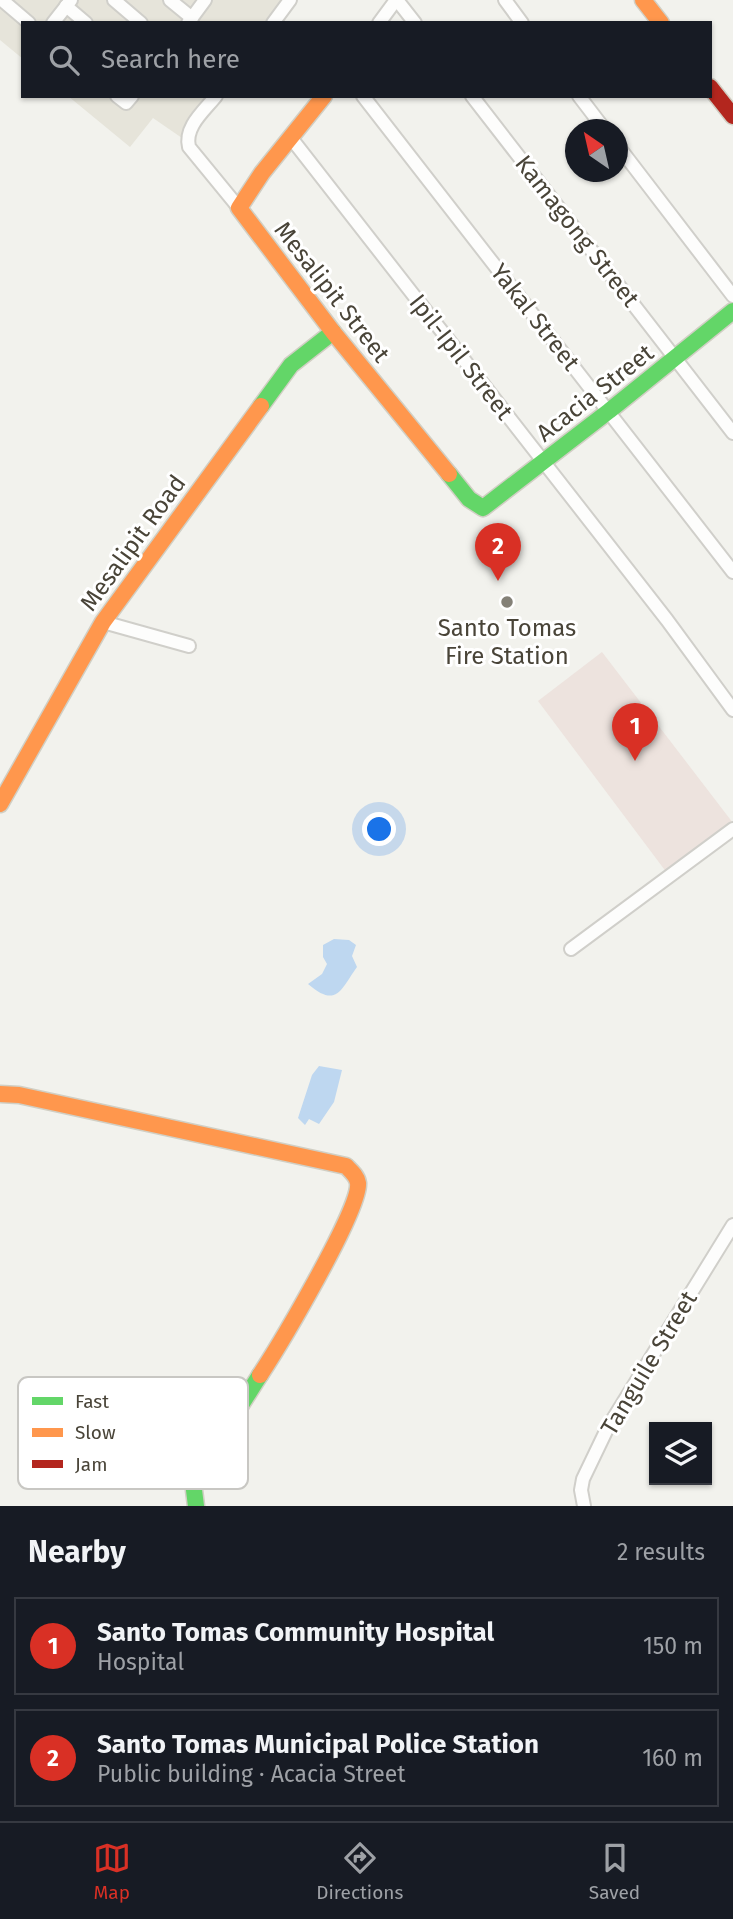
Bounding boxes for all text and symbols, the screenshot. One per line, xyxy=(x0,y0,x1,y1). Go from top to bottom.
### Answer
search box xyxy=(21,21,712,98)
icon: search xyxy=(45,41,83,79)
text: Search here xyxy=(101,44,240,75)
north arrow xyxy=(565,119,628,182)
street label: Kamagong Street xyxy=(509,150,645,313)
street label: Mesalipit Street xyxy=(268,216,396,368)
street label: Yakal Street xyxy=(485,258,586,376)
street label: Ipil-Ipil Street xyxy=(403,289,519,425)
street label: Acacia Street xyxy=(531,338,659,447)
street label: Mesalipit Road xyxy=(74,470,192,616)
pin: 2 xyxy=(475,523,521,581)
marker: Santo Tomas Fire Station xyxy=(499,594,515,610)
place label: Santo Tomas Fire Station xyxy=(438,614,576,670)
pin: 1 xyxy=(612,703,658,761)
your location xyxy=(362,812,396,846)
street label: Tanguile Street xyxy=(595,1286,703,1440)
legend xyxy=(18,1377,248,1489)
text: Fast xyxy=(75,1390,109,1413)
text: Slow xyxy=(75,1421,116,1444)
map controls xyxy=(649,1422,712,1485)
button: layers xyxy=(649,1422,712,1485)
text: Jam xyxy=(75,1453,107,1476)
text: Nearby xyxy=(28,1534,126,1570)
text: 2 results xyxy=(617,1538,705,1566)
text: Santo Tomas Community Hospital xyxy=(97,1617,494,1648)
text: 1 xyxy=(48,1632,58,1660)
text: 150 m xyxy=(643,1632,703,1660)
text: Hospital xyxy=(97,1648,184,1676)
text: Santo Tomas Municipal Police Station xyxy=(97,1729,539,1760)
text: 2 xyxy=(47,1744,59,1772)
text: 160 m xyxy=(642,1744,703,1772)
text: Public building · Acacia Street xyxy=(97,1760,406,1788)
tab: Map xyxy=(93,1839,131,1904)
tab: Directions xyxy=(316,1839,403,1904)
tab: Saved xyxy=(589,1839,640,1904)

